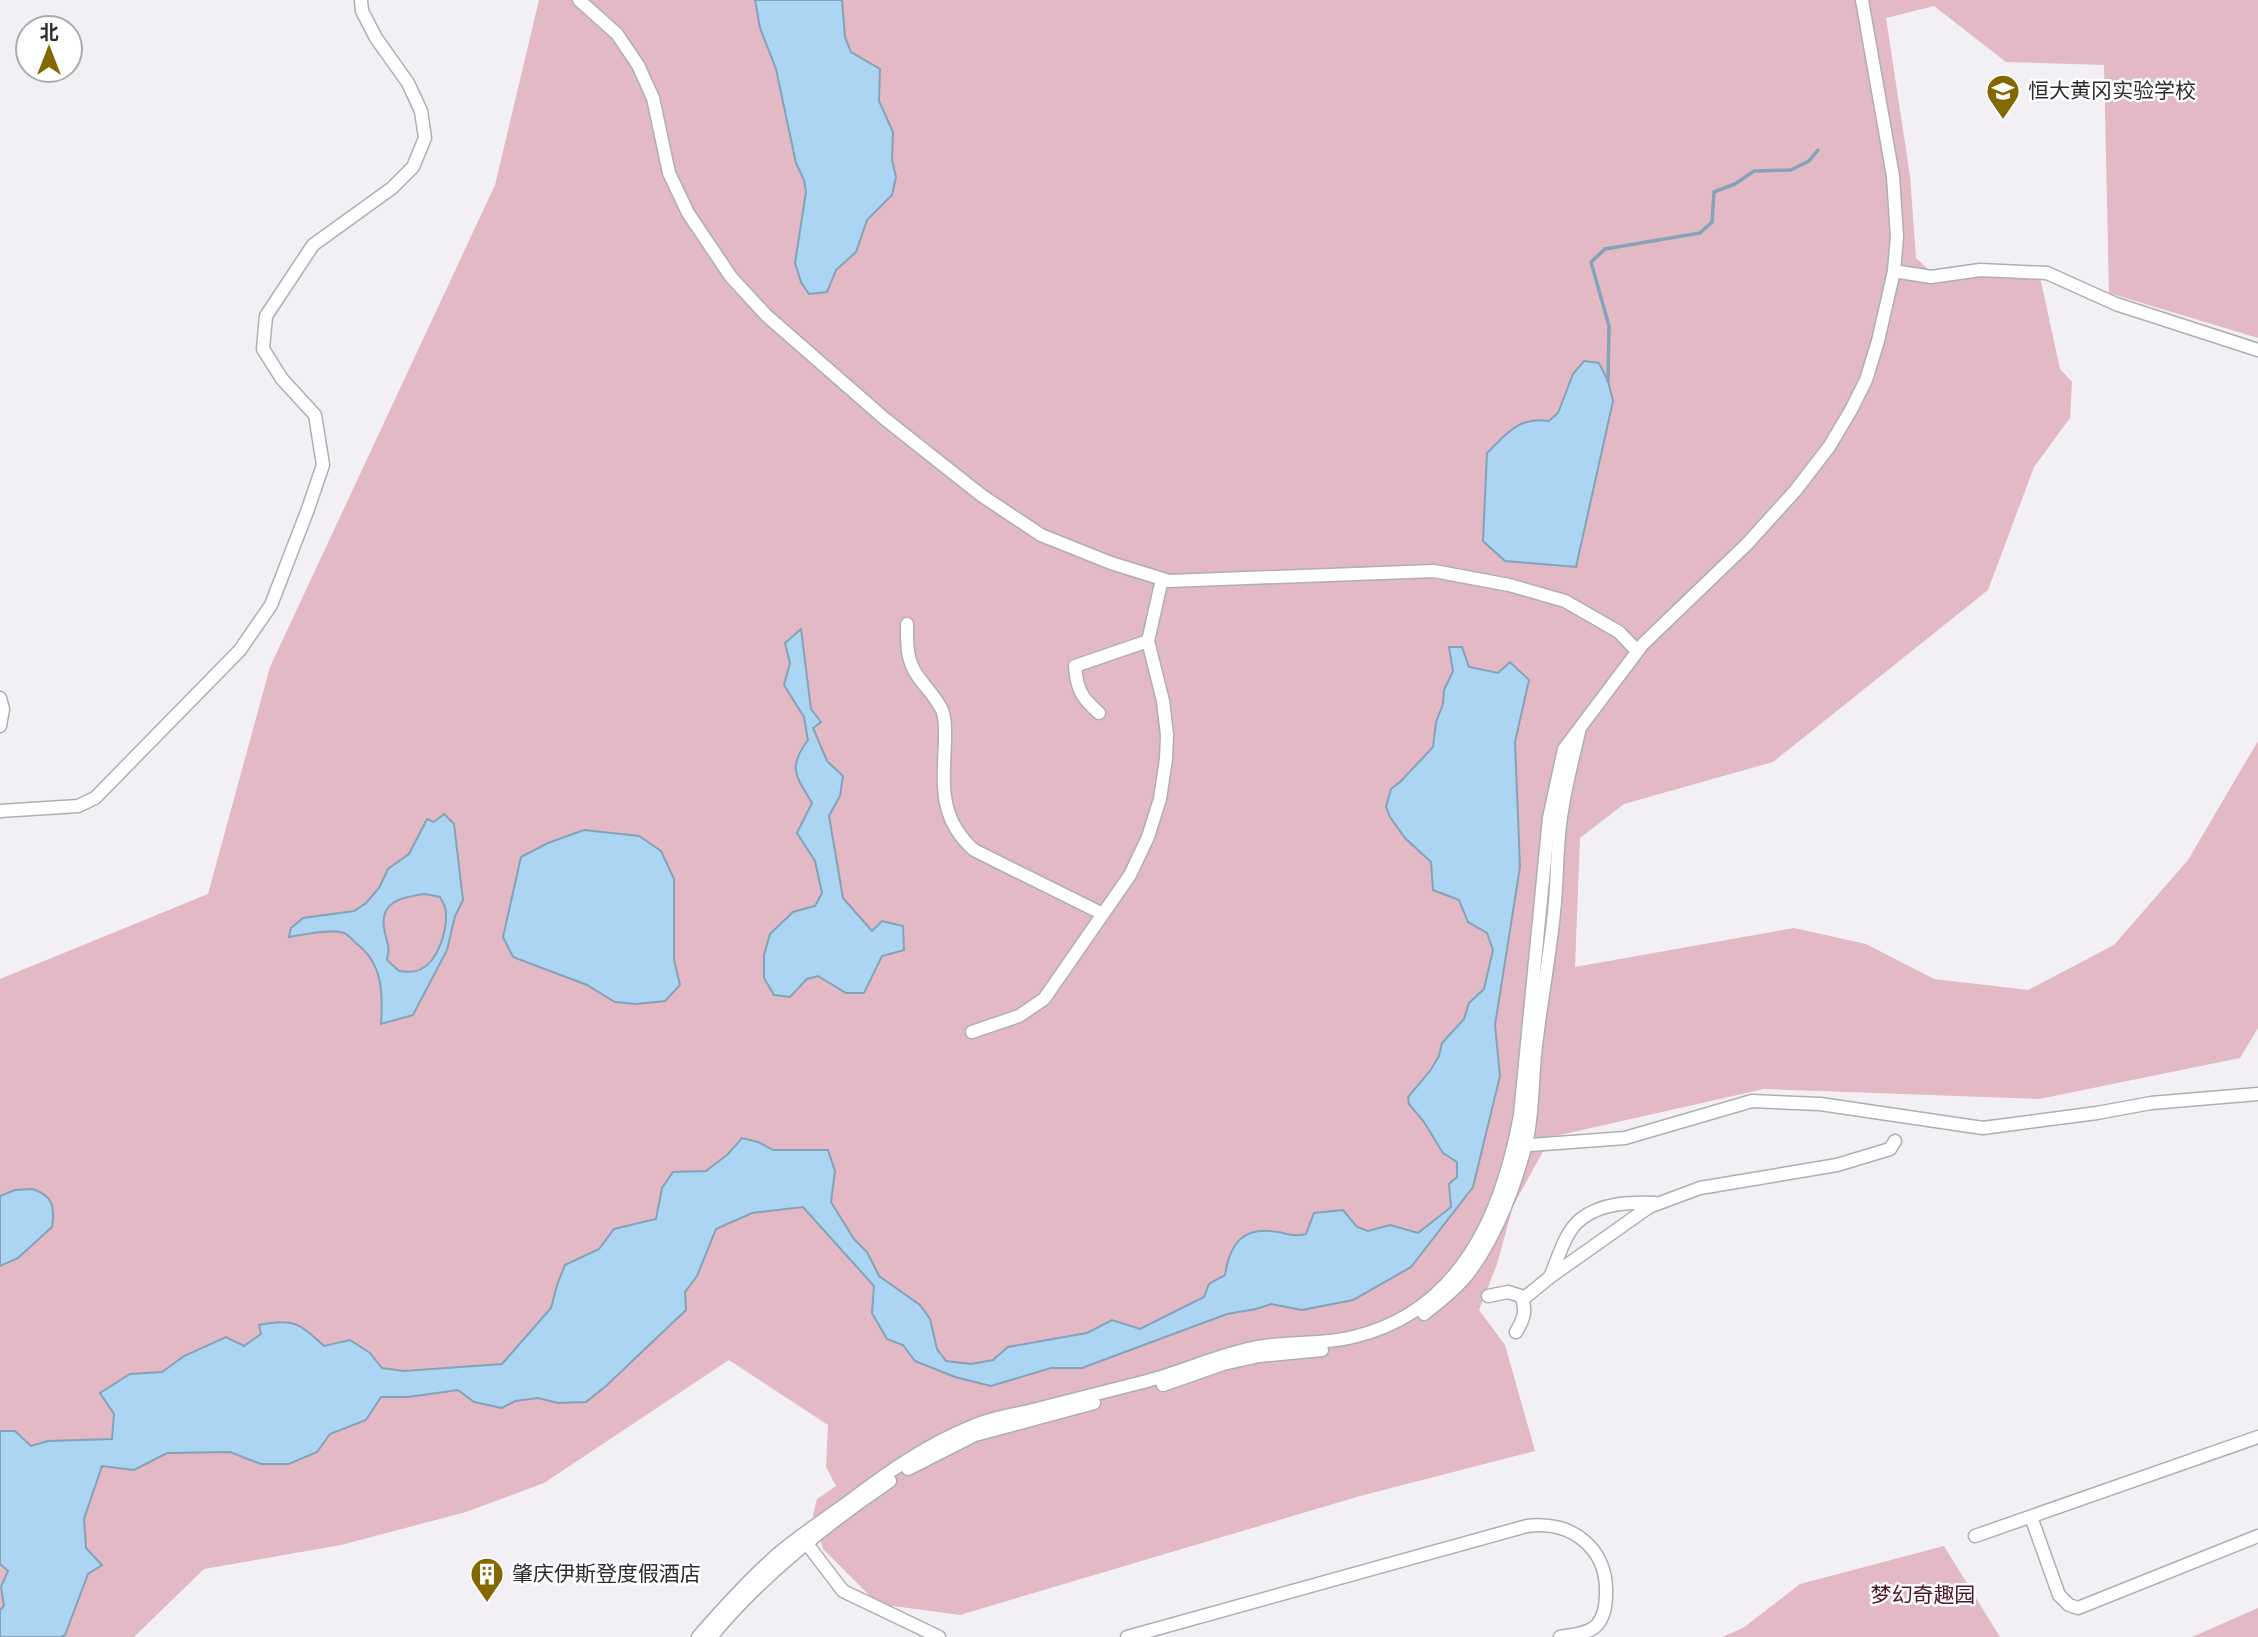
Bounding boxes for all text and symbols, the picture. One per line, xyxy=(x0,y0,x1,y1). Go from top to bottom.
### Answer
north arrow xyxy=(14,14,84,84)
text: 北 xyxy=(39,21,59,44)
school or university icon: 恒大黄冈实验学校 xyxy=(1984,72,2022,121)
place label: 恒大黄冈实验学校 xyxy=(2028,78,2196,104)
building icon: 肇庆伊斯登度假酒店 xyxy=(468,1555,506,1604)
place label: 肇庆伊斯登度假酒店 xyxy=(512,1561,701,1587)
park label: 梦幻奇趣园 xyxy=(1871,1582,1976,1608)

